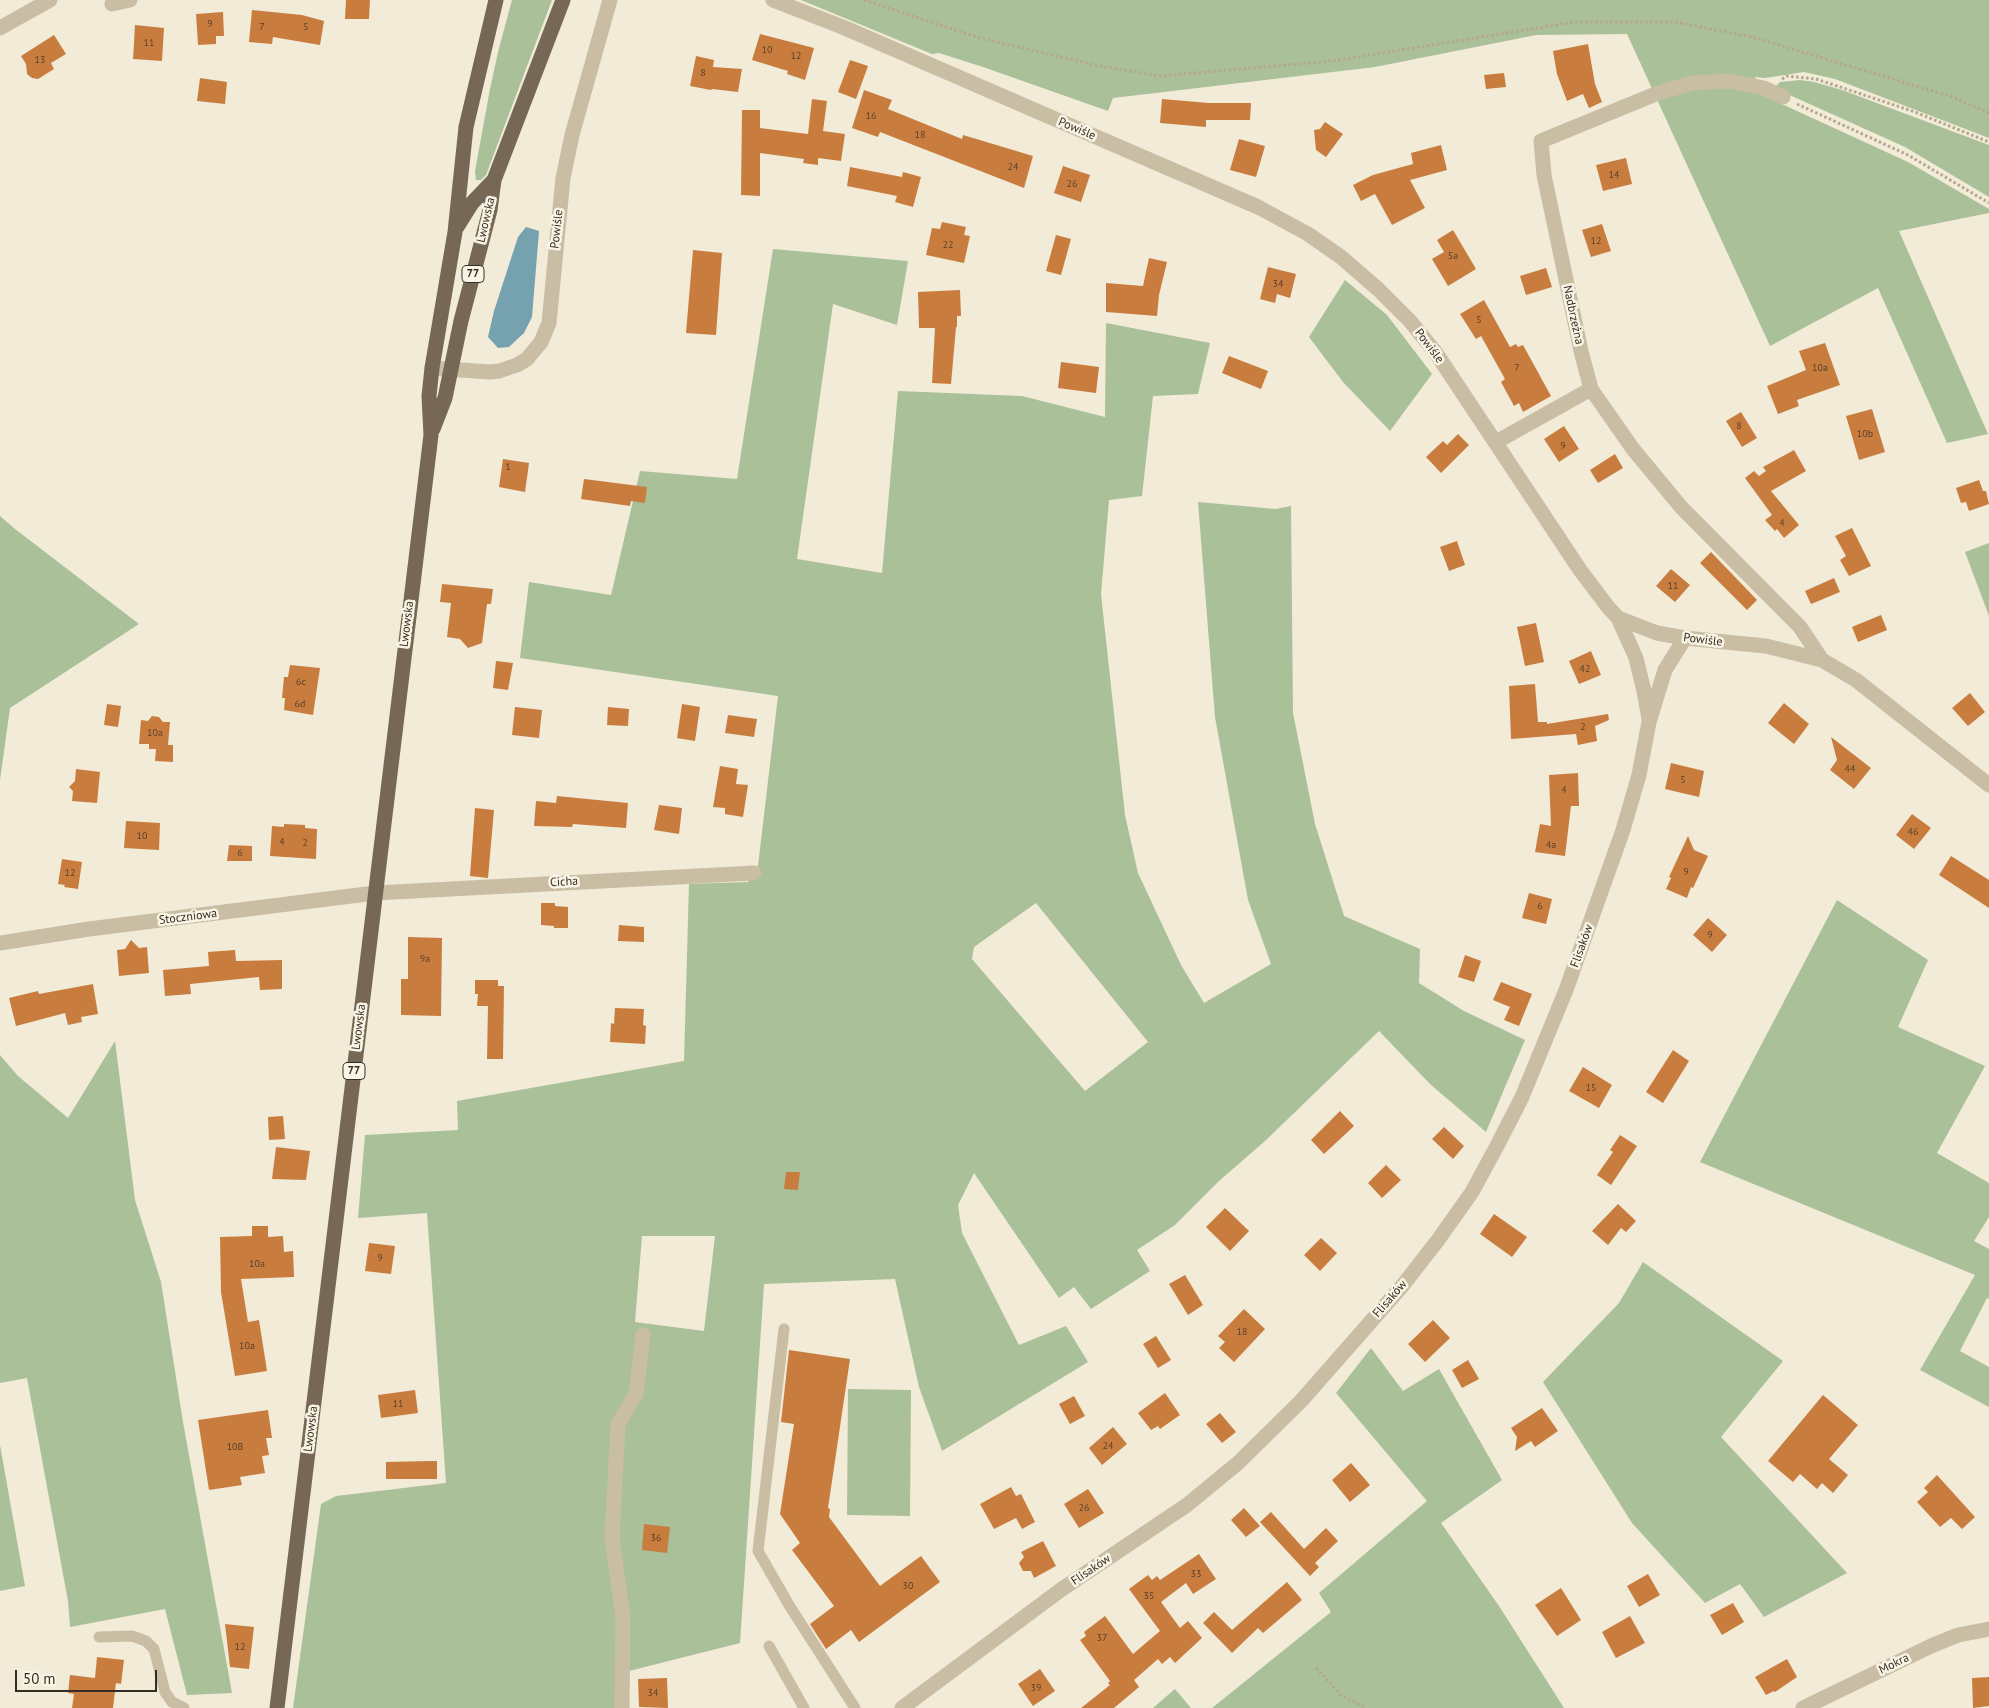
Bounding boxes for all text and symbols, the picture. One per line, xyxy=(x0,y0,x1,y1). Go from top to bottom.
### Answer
house number: 9 xyxy=(207,18,213,30)
house number: 7 xyxy=(259,21,265,33)
house number: 5 xyxy=(303,21,309,33)
house number: 11 xyxy=(144,37,154,49)
house number: 10 xyxy=(762,44,772,56)
house number: 12 xyxy=(791,50,801,62)
house number: 13 xyxy=(35,54,45,66)
house number: 8 xyxy=(700,67,706,79)
house number: 16 xyxy=(866,110,876,122)
street label: Powiśle xyxy=(1056,115,1098,143)
house number: 18 xyxy=(915,129,925,141)
house number: 24 xyxy=(1008,161,1018,173)
house number: 14 xyxy=(1609,169,1619,181)
house number: 26 xyxy=(1067,178,1077,190)
street label: Lwowska xyxy=(474,196,498,244)
street label: Powiśle xyxy=(548,209,566,249)
house number: 12 xyxy=(1591,235,1601,247)
house number: 22 xyxy=(943,239,953,251)
house number: 5a xyxy=(1448,250,1458,262)
road number: 77 xyxy=(462,266,484,282)
house number: 34 xyxy=(1273,278,1283,290)
street label: Nadbrzeżna xyxy=(1560,284,1586,346)
house number: 5 xyxy=(1476,314,1482,326)
street label: Powiśle xyxy=(1411,326,1447,366)
house number: 7 xyxy=(1514,362,1520,374)
house number: 10a xyxy=(1812,362,1828,374)
house number: 8 xyxy=(1736,420,1742,432)
house number: 10b xyxy=(1857,428,1873,440)
house number: 9 xyxy=(1560,440,1566,452)
house number: 1 xyxy=(505,461,511,473)
house number: 4 xyxy=(1779,517,1785,529)
house number: 11 xyxy=(1668,580,1678,592)
street label: Lwowska xyxy=(397,600,417,648)
street label: Powiśle xyxy=(1683,630,1723,650)
house number: 42 xyxy=(1580,663,1590,675)
house number: 6c xyxy=(296,676,306,688)
house number: 6d xyxy=(295,698,305,710)
house number: 2 xyxy=(1580,721,1586,733)
house number: 10a xyxy=(147,727,163,739)
house number: 44 xyxy=(1845,763,1855,775)
house number: 5 xyxy=(1680,774,1686,786)
house number: 4 xyxy=(1561,784,1567,796)
house number: 46 xyxy=(1908,826,1918,838)
house number: 10 xyxy=(137,830,147,842)
house number: 4 xyxy=(279,836,285,848)
house number: 2 xyxy=(302,837,308,849)
house number: 4a xyxy=(1546,839,1556,851)
house number: 6 xyxy=(237,847,243,859)
house number: 9 xyxy=(1683,866,1689,878)
house number: 12 xyxy=(65,867,75,879)
street label: Cicha xyxy=(550,874,578,890)
house number: 6 xyxy=(1537,900,1543,912)
street label: Stoczniowa xyxy=(158,906,218,928)
street label: Flisaków xyxy=(1568,923,1596,969)
house number: 9 xyxy=(1707,929,1713,941)
house number: 9a xyxy=(420,953,430,965)
street label: Lwowska xyxy=(349,1003,369,1051)
road number: 77 xyxy=(343,1062,365,1080)
house number: 15 xyxy=(1586,1082,1596,1094)
house number: 9 xyxy=(377,1252,383,1264)
house number: 10a xyxy=(249,1258,265,1270)
street label: Flisaków xyxy=(1370,1277,1410,1321)
house number: 18 xyxy=(1237,1326,1247,1338)
house number: 10a xyxy=(239,1340,255,1352)
house number: 11 xyxy=(393,1398,403,1410)
street label: Lwowska xyxy=(301,1405,321,1453)
house number: 24 xyxy=(1103,1440,1113,1452)
house number: 10B xyxy=(227,1441,243,1453)
house number: 26 xyxy=(1079,1502,1089,1514)
house number: 36 xyxy=(651,1532,661,1544)
street label: Flisaków xyxy=(1068,1552,1114,1588)
house number: 33 xyxy=(1191,1568,1201,1580)
house number: 30 xyxy=(903,1580,913,1592)
house number: 35 xyxy=(1144,1590,1154,1602)
house number: 37 xyxy=(1097,1632,1107,1644)
house number: 12 xyxy=(235,1641,245,1653)
street label: Mokra xyxy=(1877,1651,1911,1677)
scale bar xyxy=(18,1660,160,1692)
text: 50 m xyxy=(23,1669,56,1688)
house number: 39 xyxy=(1031,1682,1041,1694)
house number: 34 xyxy=(648,1687,658,1699)

